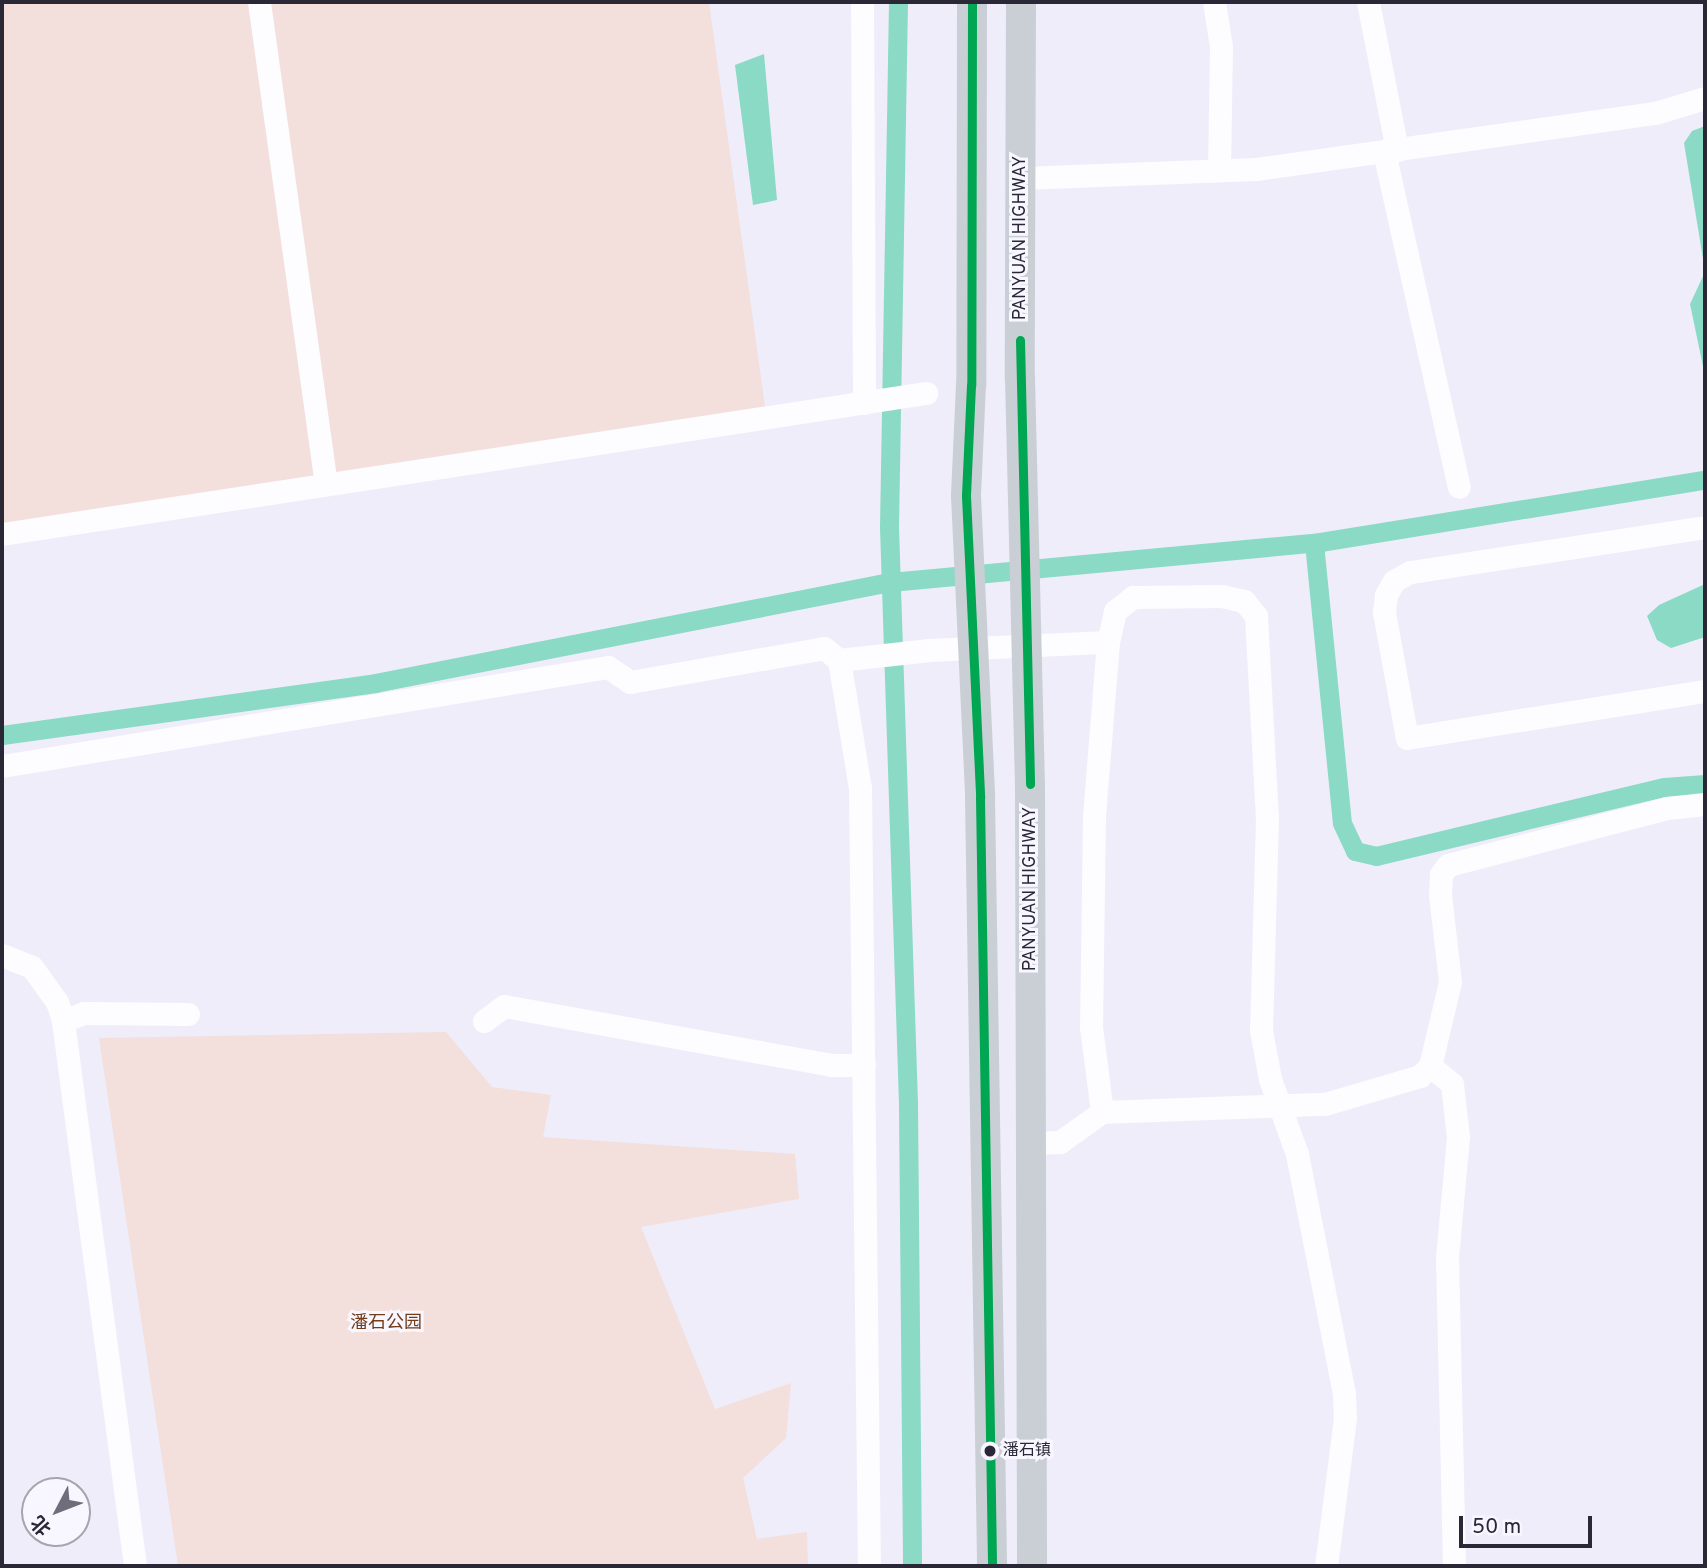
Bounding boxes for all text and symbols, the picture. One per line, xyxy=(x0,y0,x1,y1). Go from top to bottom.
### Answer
street label: PANYUAN HIGHWAY xyxy=(1010,156,1032,320)
street label: PANYUAN HIGHWAY xyxy=(1020,807,1042,971)
park label: 潘石公园 xyxy=(350,1313,422,1335)
place label: 潘石镇 xyxy=(1003,1441,1051,1461)
marker: 潘石镇 xyxy=(983,1444,997,1458)
north arrow xyxy=(21,1477,91,1547)
scale bar xyxy=(1462,1502,1595,1546)
text: 北 xyxy=(27,1510,57,1540)
text: 50 m xyxy=(1472,1514,1521,1541)

